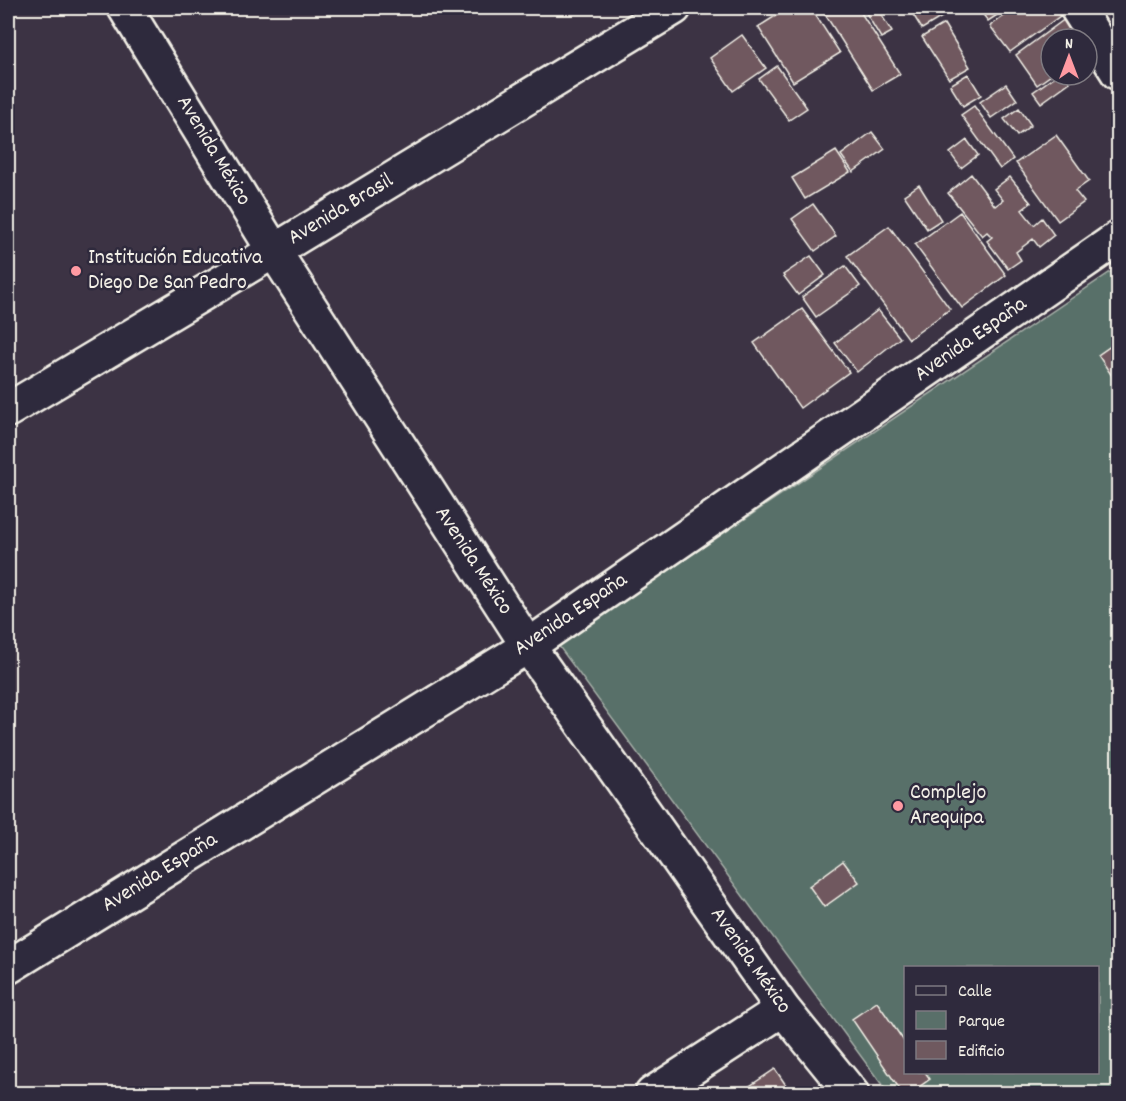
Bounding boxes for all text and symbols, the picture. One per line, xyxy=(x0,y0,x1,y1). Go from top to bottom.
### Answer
north arrow xyxy=(1039,27,1099,87)
text: N xyxy=(1065,33,1073,56)
street label: Avenida México xyxy=(168,90,258,212)
street label: Avenida Brasil xyxy=(282,166,400,254)
place label: Institución Educativa Diego De San Pedro xyxy=(88,243,263,299)
marker: Institución Educativa Diego De San Pedro xyxy=(69,264,83,278)
street label: Avenida España xyxy=(908,289,1034,390)
street label: Avenida México xyxy=(426,501,520,621)
street label: Avenida España xyxy=(508,565,634,664)
place label: Complejo Arequipa xyxy=(910,778,986,834)
marker: Complejo Arequipa xyxy=(891,799,905,813)
street label: Avenida España xyxy=(96,825,224,921)
street label: Avenida México xyxy=(702,901,798,1021)
legend xyxy=(904,966,1099,1074)
text: Calle xyxy=(958,980,992,1005)
text: Parque xyxy=(958,1010,1005,1035)
text: Edificio xyxy=(958,1040,1005,1065)

